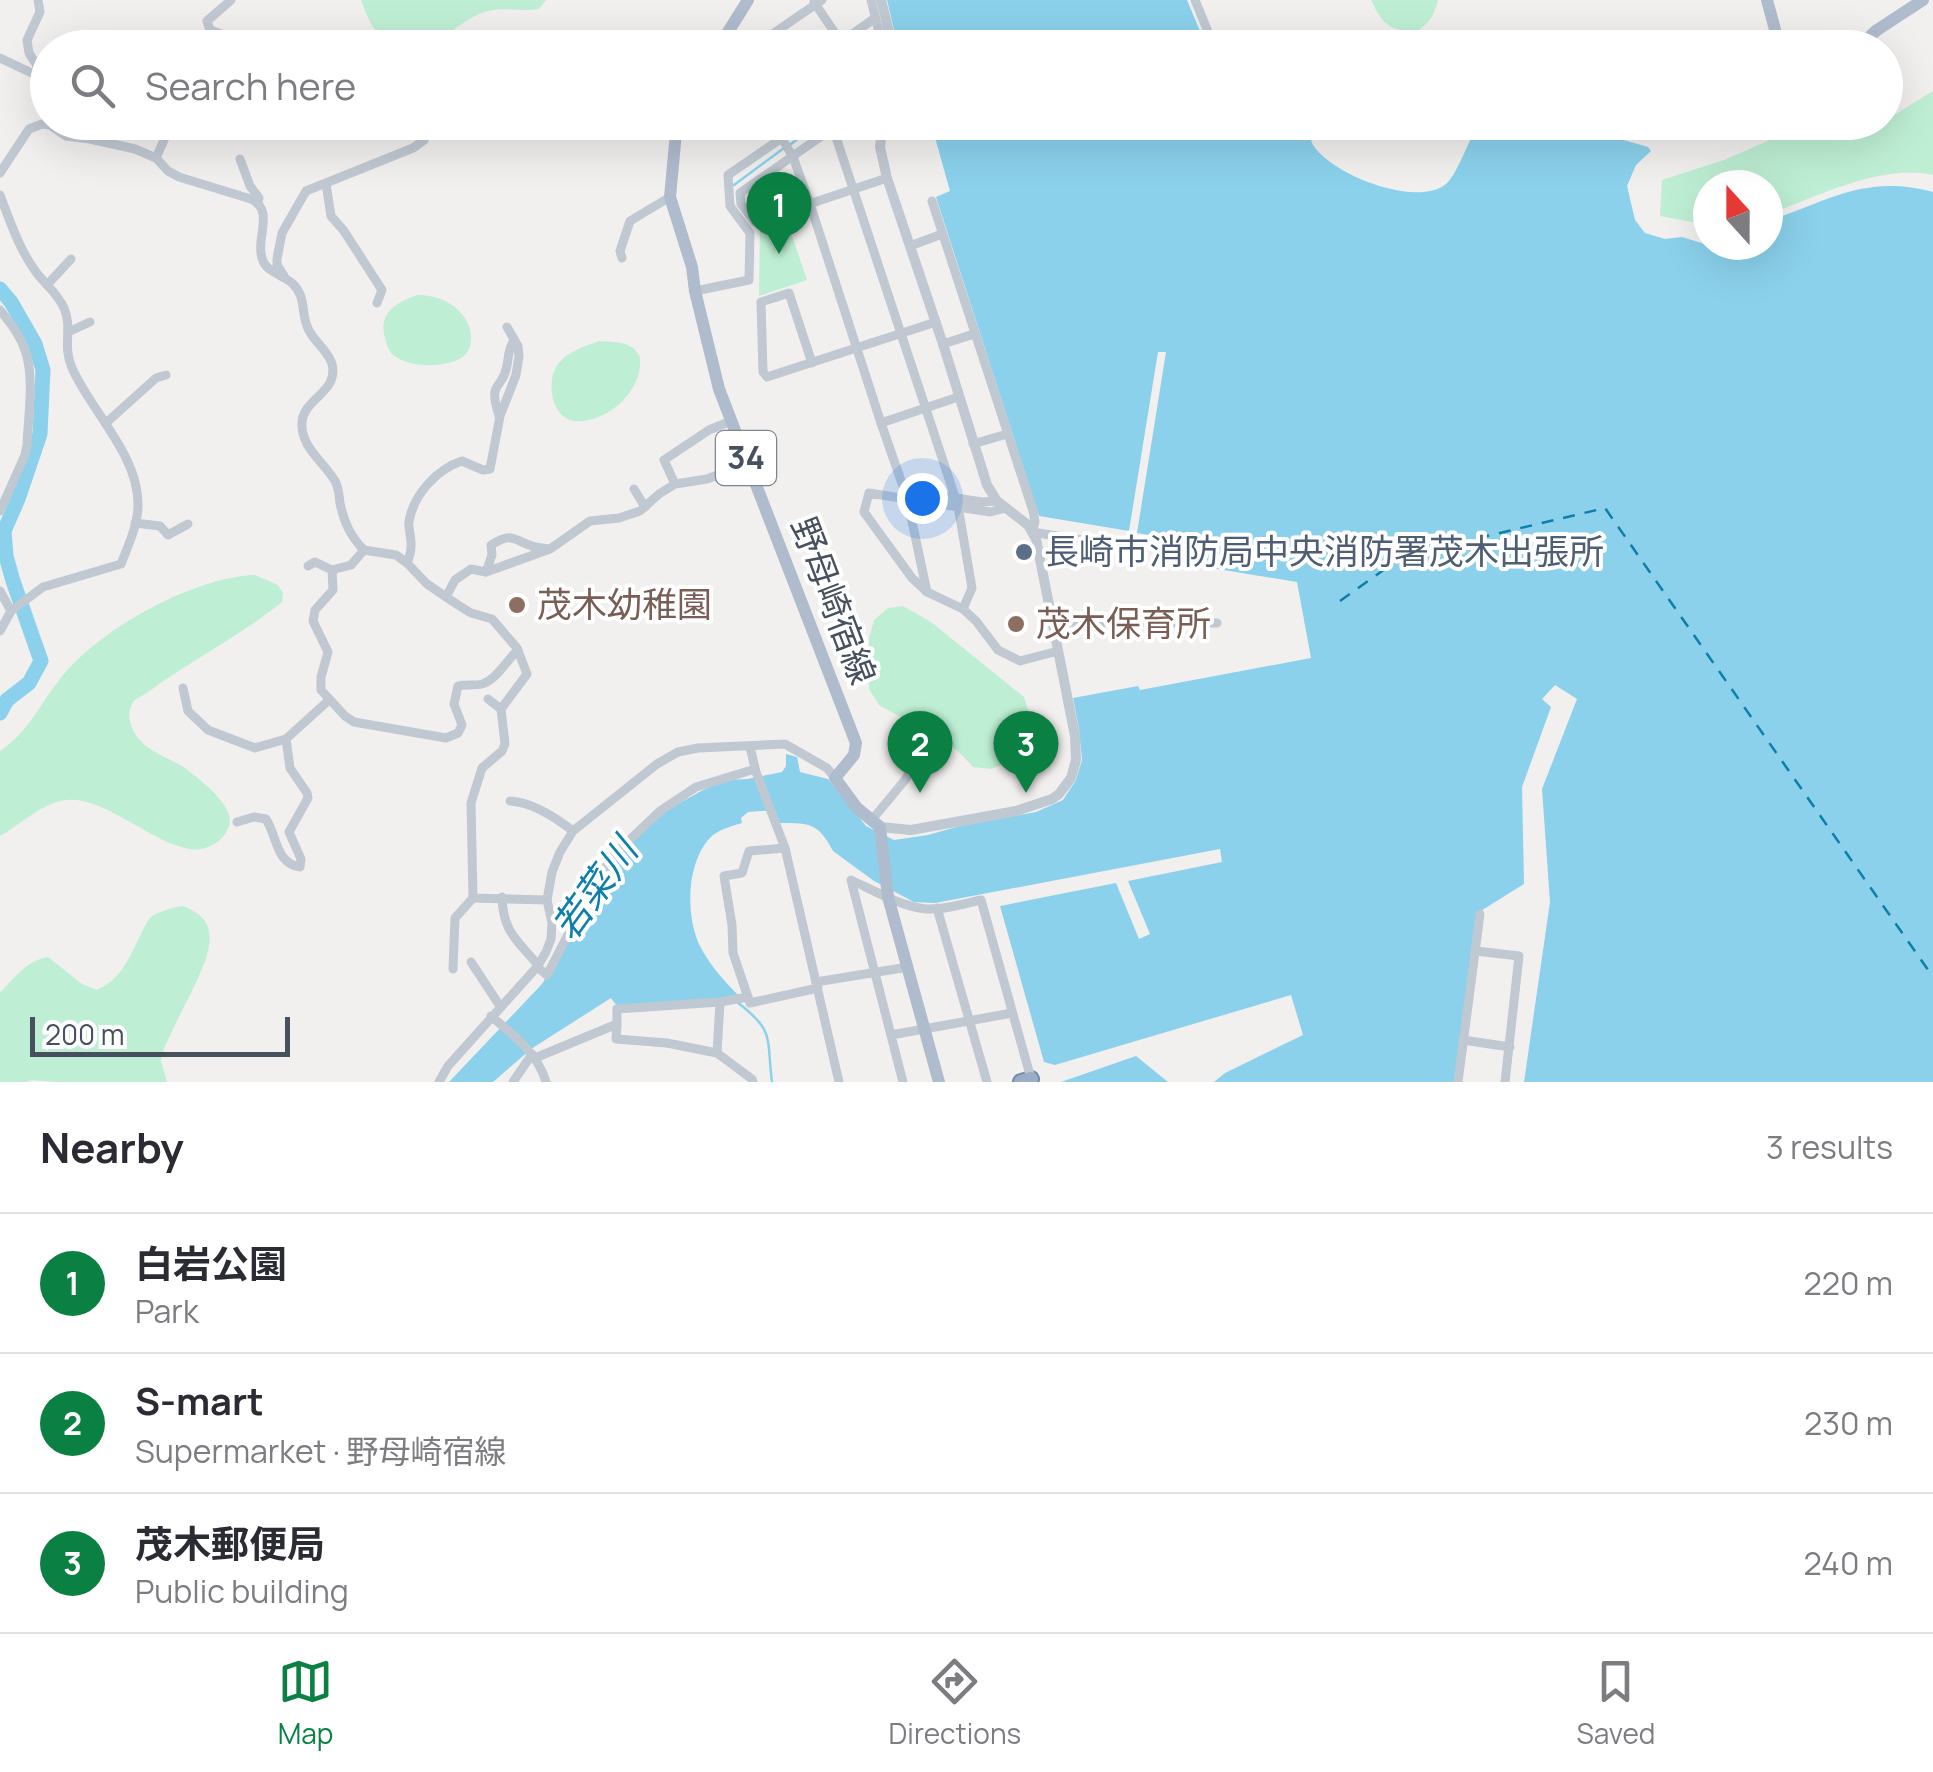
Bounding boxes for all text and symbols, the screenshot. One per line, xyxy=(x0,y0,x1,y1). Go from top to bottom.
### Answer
search box xyxy=(30,30,1903,140)
icon: search xyxy=(65,58,120,113)
text: Search here xyxy=(145,59,356,111)
north arrow xyxy=(1693,170,1783,260)
pin: 1 xyxy=(746,172,812,254)
road number: 34 xyxy=(716,431,776,485)
your location xyxy=(897,473,948,524)
street label: 野母崎宿線 xyxy=(780,510,888,691)
place label: 長崎市消防局中央消防署茂木出張所 xyxy=(1044,527,1604,575)
marker: 長崎市消防局中央消防署茂木出張所 xyxy=(1013,541,1035,563)
place label: 茂木幼稚園 xyxy=(537,580,712,628)
marker: 茂木幼稚園 xyxy=(506,594,528,616)
place label: 茂木保育所 xyxy=(1036,599,1211,647)
marker: 茂木保育所 xyxy=(1005,613,1027,635)
pin: 2 xyxy=(888,710,952,793)
pin: 3 xyxy=(994,710,1058,793)
water label: 若菜川 xyxy=(539,823,650,949)
scale bar xyxy=(30,1012,290,1056)
text: 200 m xyxy=(45,1015,124,1053)
text: Nearby xyxy=(40,1118,184,1176)
text: 3 results xyxy=(1766,1125,1893,1169)
text: 白岩公園 xyxy=(135,1237,287,1289)
text: 1 xyxy=(65,1261,80,1305)
text: 220 m xyxy=(1803,1261,1893,1305)
text: Park xyxy=(135,1289,199,1333)
text: S-mart xyxy=(135,1374,264,1426)
text: 2 xyxy=(63,1401,82,1445)
text: 230 m xyxy=(1804,1401,1893,1445)
text: Supermarket · 野母崎宿線 xyxy=(135,1429,507,1473)
text: 茂木郵便局 xyxy=(135,1517,325,1569)
text: 3 xyxy=(63,1541,82,1585)
text: 240 m xyxy=(1803,1541,1893,1585)
text: Public building xyxy=(135,1569,349,1613)
tab: Map xyxy=(278,1654,333,1752)
tab: Directions xyxy=(889,1654,1021,1752)
tab: Saved xyxy=(1576,1654,1655,1752)

